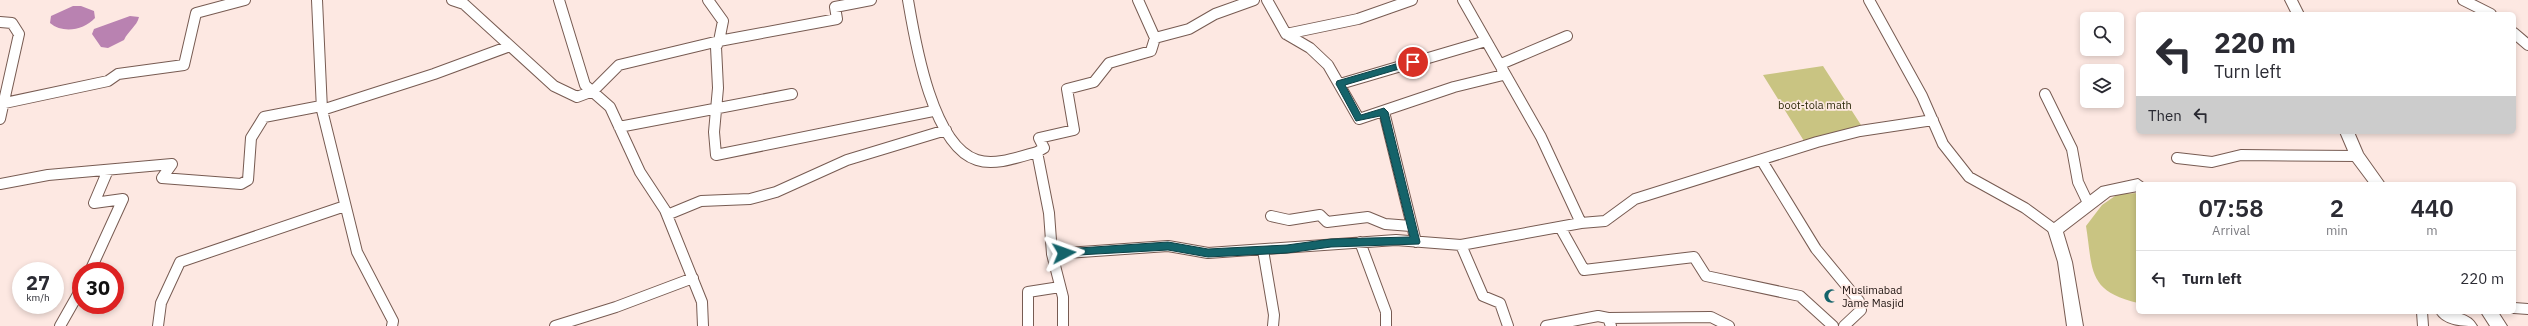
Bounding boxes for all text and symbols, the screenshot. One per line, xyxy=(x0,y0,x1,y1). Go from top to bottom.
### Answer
map controls xyxy=(2080,12,2124,108)
button: search xyxy=(2080,12,2124,56)
text: 220 m xyxy=(2214,24,2296,61)
icon: left xyxy=(2148,28,2200,80)
pin xyxy=(1396,45,1430,79)
icon: arrive xyxy=(1402,51,1424,73)
text: Turn left xyxy=(2214,60,2282,83)
button: layers xyxy=(2080,64,2124,108)
park label: boot-tola math xyxy=(1778,98,1852,112)
icon: left xyxy=(2190,104,2212,126)
text: Then xyxy=(2148,106,2182,125)
text: 07:58 xyxy=(2198,192,2264,224)
text: 2 xyxy=(2330,192,2344,224)
text: 440 xyxy=(2410,192,2454,224)
text: Arrival xyxy=(2212,222,2250,239)
text: min xyxy=(2326,222,2348,239)
text: m xyxy=(2426,222,2438,239)
position arrow xyxy=(1043,232,1085,274)
speed limit sign: 30 xyxy=(72,262,124,314)
icon: left xyxy=(2148,268,2170,290)
text: 27 xyxy=(26,269,50,296)
text: Turn left xyxy=(2182,269,2242,288)
text: 220 m xyxy=(2460,269,2504,288)
place label: Muslimabad Jame Masjid xyxy=(1842,283,1904,310)
mosque icon: Muslimabad Jame Masjid xyxy=(1823,288,1839,304)
text: km/h xyxy=(26,291,50,304)

